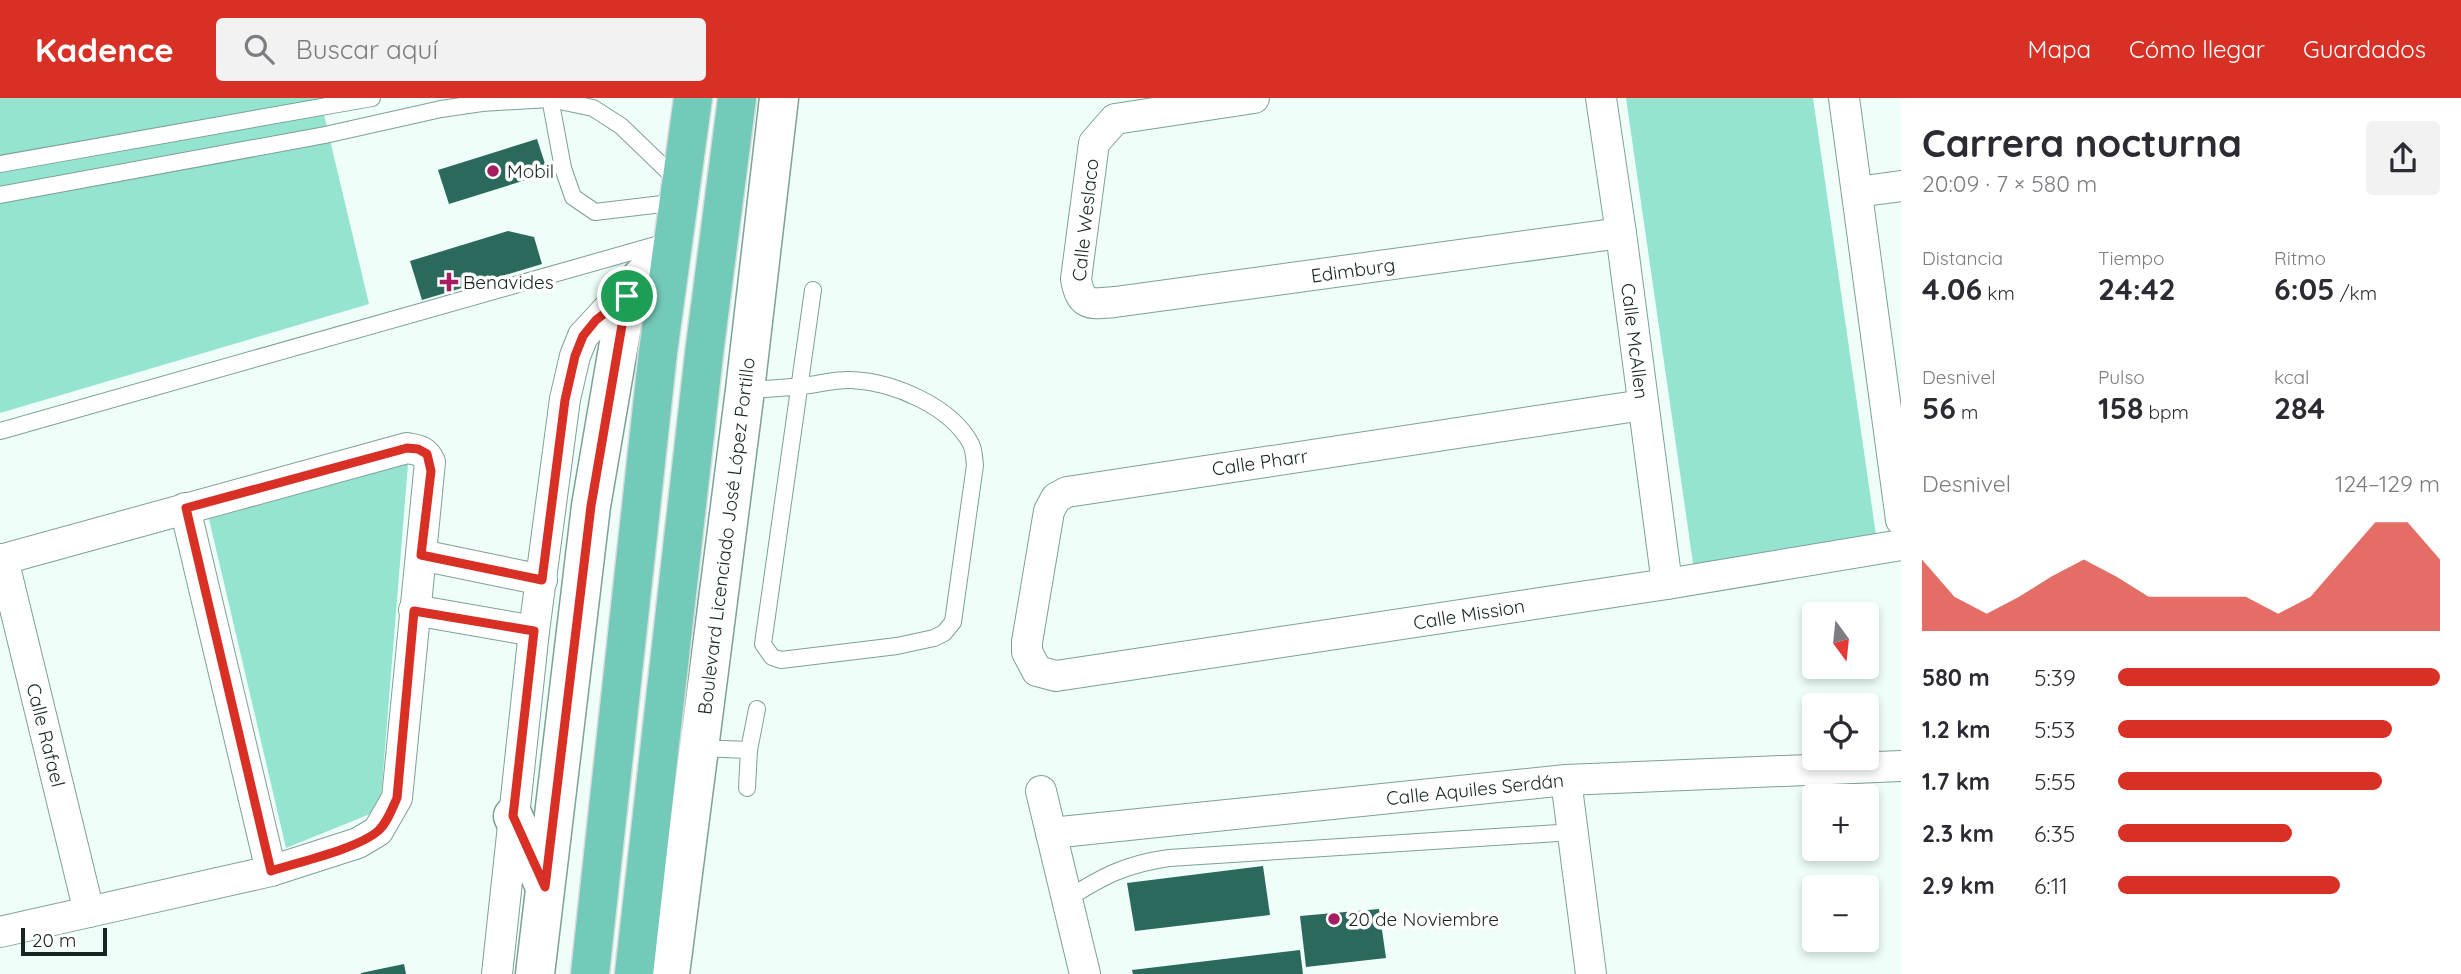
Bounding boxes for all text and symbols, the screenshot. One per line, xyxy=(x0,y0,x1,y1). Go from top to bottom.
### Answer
search box xyxy=(216,18,706,81)
text: Kadence xyxy=(35,29,174,70)
icon: search xyxy=(240,30,278,68)
text: Buscar aquí xyxy=(296,33,438,66)
text: Mapa xyxy=(2028,34,2091,64)
text: Cómo llegar xyxy=(2129,34,2265,64)
text: Guardados xyxy=(2303,34,2426,64)
text: Carrera nocturna xyxy=(1922,119,2242,167)
button: share xyxy=(2366,121,2440,195)
street label: Calle Weslaco xyxy=(1067,157,1103,283)
place label: Mobil xyxy=(507,159,554,183)
marker: Mobil xyxy=(485,163,501,179)
text: 20:09 · 7 × 580 m xyxy=(1922,169,2097,198)
text: Distancia xyxy=(1922,246,2003,270)
text: Tiempo xyxy=(2098,246,2165,270)
text: Ritmo xyxy=(2274,246,2326,270)
street label: Edimburg xyxy=(1309,252,1397,288)
pin xyxy=(597,266,657,326)
place label: Benavides xyxy=(463,270,554,294)
text: 4.06 xyxy=(1922,270,1982,308)
text: 24:42 xyxy=(2098,270,2176,308)
text: 6:05 xyxy=(2274,270,2334,308)
marker: Benavides xyxy=(441,274,457,290)
icon: arrive xyxy=(608,277,646,315)
text: km xyxy=(1982,281,2015,305)
text: /km xyxy=(2334,281,2377,305)
street label: Calle McAllen xyxy=(1616,282,1654,400)
street label: Boulevard Licenciado José López Portillo xyxy=(692,356,760,716)
text: Desnivel xyxy=(1922,365,1996,389)
text: Pulso xyxy=(2098,365,2145,389)
text: kcal xyxy=(2274,365,2309,389)
text: 56 xyxy=(1922,389,1956,427)
text: 158 xyxy=(2098,389,2143,427)
text: 284 xyxy=(2274,389,2325,427)
text: m xyxy=(1956,400,1978,424)
text: bpm xyxy=(2143,400,2189,424)
street label: Calle Pharr xyxy=(1210,443,1310,481)
text: Desnivel xyxy=(1922,469,2011,498)
text: 124–129 m xyxy=(2335,469,2440,498)
street label: Calle Mission xyxy=(1412,593,1526,635)
north arrow xyxy=(1802,602,1880,679)
map controls xyxy=(1802,602,1879,952)
text: 580 m xyxy=(1922,663,1990,692)
text: 5:39 xyxy=(2034,663,2076,692)
street label: Calle Rafael xyxy=(22,681,70,789)
button: locate xyxy=(1802,693,1879,770)
text: 1.2 km xyxy=(1922,715,1991,744)
text: 5:53 xyxy=(2034,715,2075,744)
text: 1.7 km xyxy=(1922,767,1990,796)
text: 5:55 xyxy=(2034,767,2076,796)
street label: Calle Aquiles Serdán xyxy=(1385,768,1565,810)
button: + xyxy=(1802,784,1879,861)
text: 2.3 km xyxy=(1922,819,1994,848)
text: 6:35 xyxy=(2034,819,2075,848)
text: 2.9 km xyxy=(1922,871,1995,900)
text: 6:11 xyxy=(2034,871,2068,900)
button: − xyxy=(1802,875,1879,952)
place label: 20 de Noviembre xyxy=(1348,907,1499,931)
marker: 20 de Noviembre xyxy=(1326,911,1342,927)
scale bar xyxy=(21,925,107,957)
text: 20 m xyxy=(32,928,76,952)

